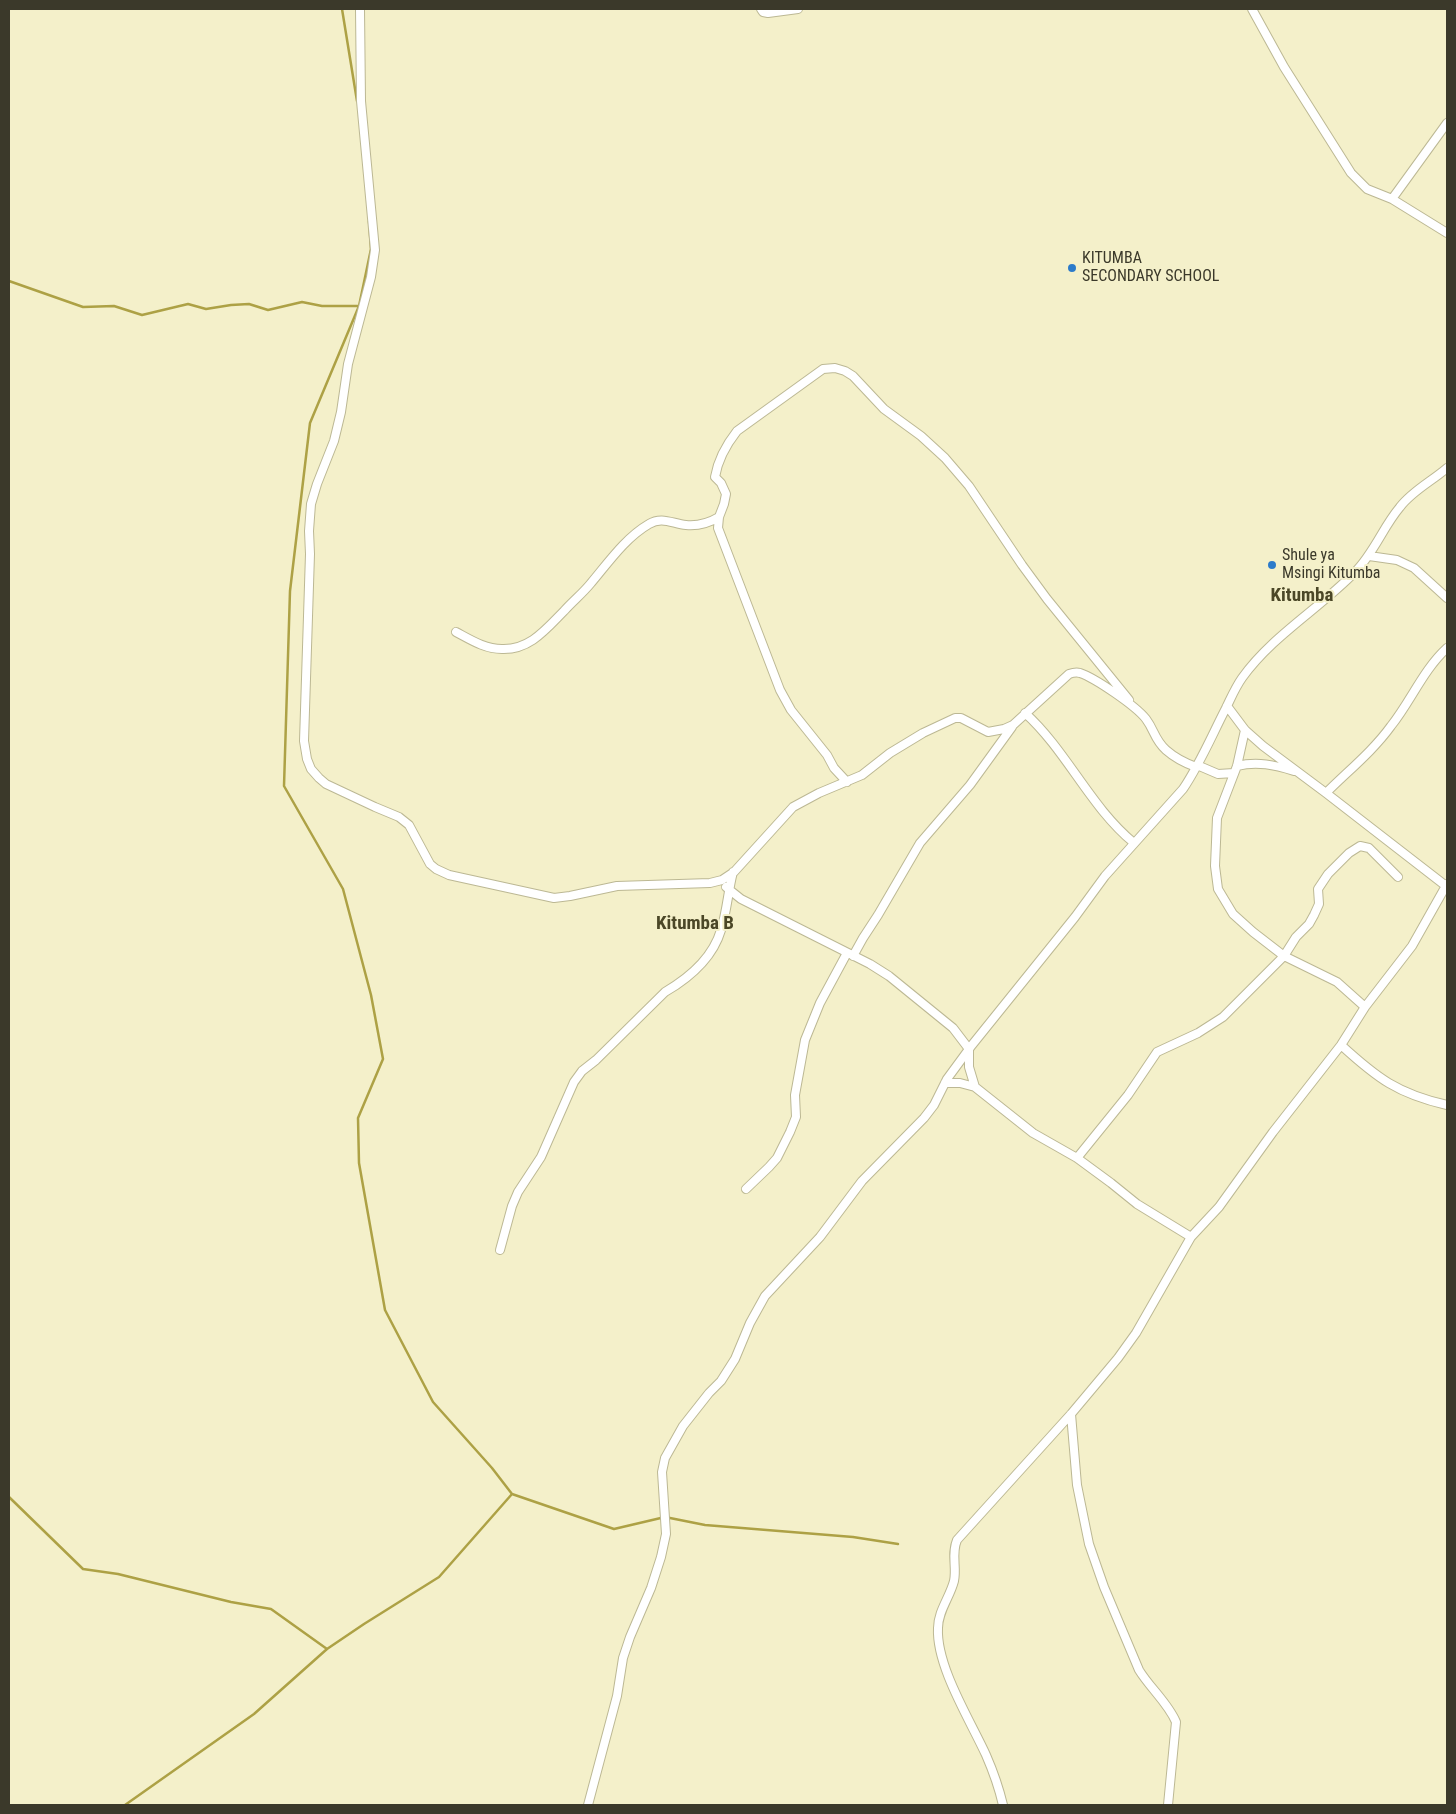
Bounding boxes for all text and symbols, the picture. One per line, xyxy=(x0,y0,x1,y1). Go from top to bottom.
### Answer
place label: KITUMBA SECONDARY SCHOOL xyxy=(1082,249,1219,287)
marker: KITUMBA SECONDARY SCHOOL xyxy=(1066,262,1078,274)
place label: Shule ya Msingi Kitumba xyxy=(1282,546,1381,584)
marker: Shule ya Msingi Kitumba xyxy=(1266,559,1278,571)
district label: Kitumba xyxy=(1271,585,1333,607)
district label: Kitumba B xyxy=(656,913,734,935)

